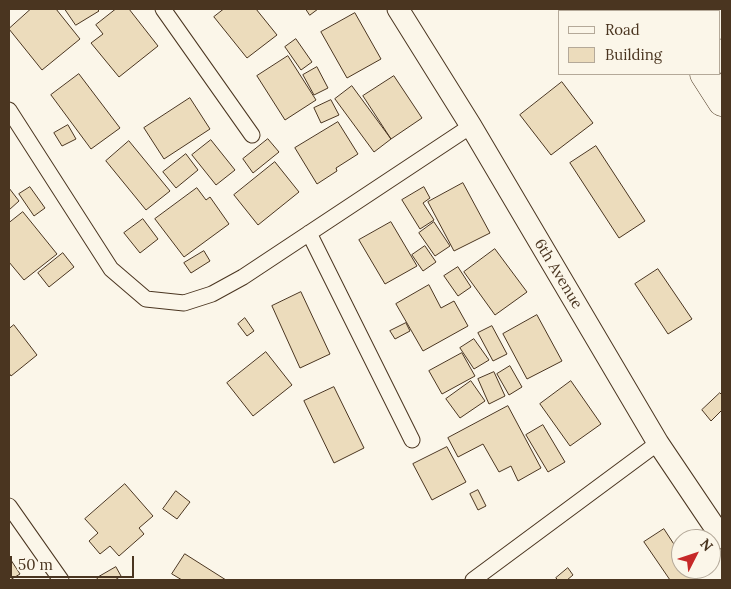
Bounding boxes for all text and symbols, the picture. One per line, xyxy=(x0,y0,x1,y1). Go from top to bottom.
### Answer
legend xyxy=(558,10,721,75)
text: Road xyxy=(605,20,640,39)
text: Building xyxy=(605,45,662,64)
street label: 6th Avenue xyxy=(530,236,586,312)
north arrow xyxy=(671,529,721,579)
text: N xyxy=(696,535,717,555)
scale bar xyxy=(12,546,136,578)
text: 50 m xyxy=(18,555,53,574)

